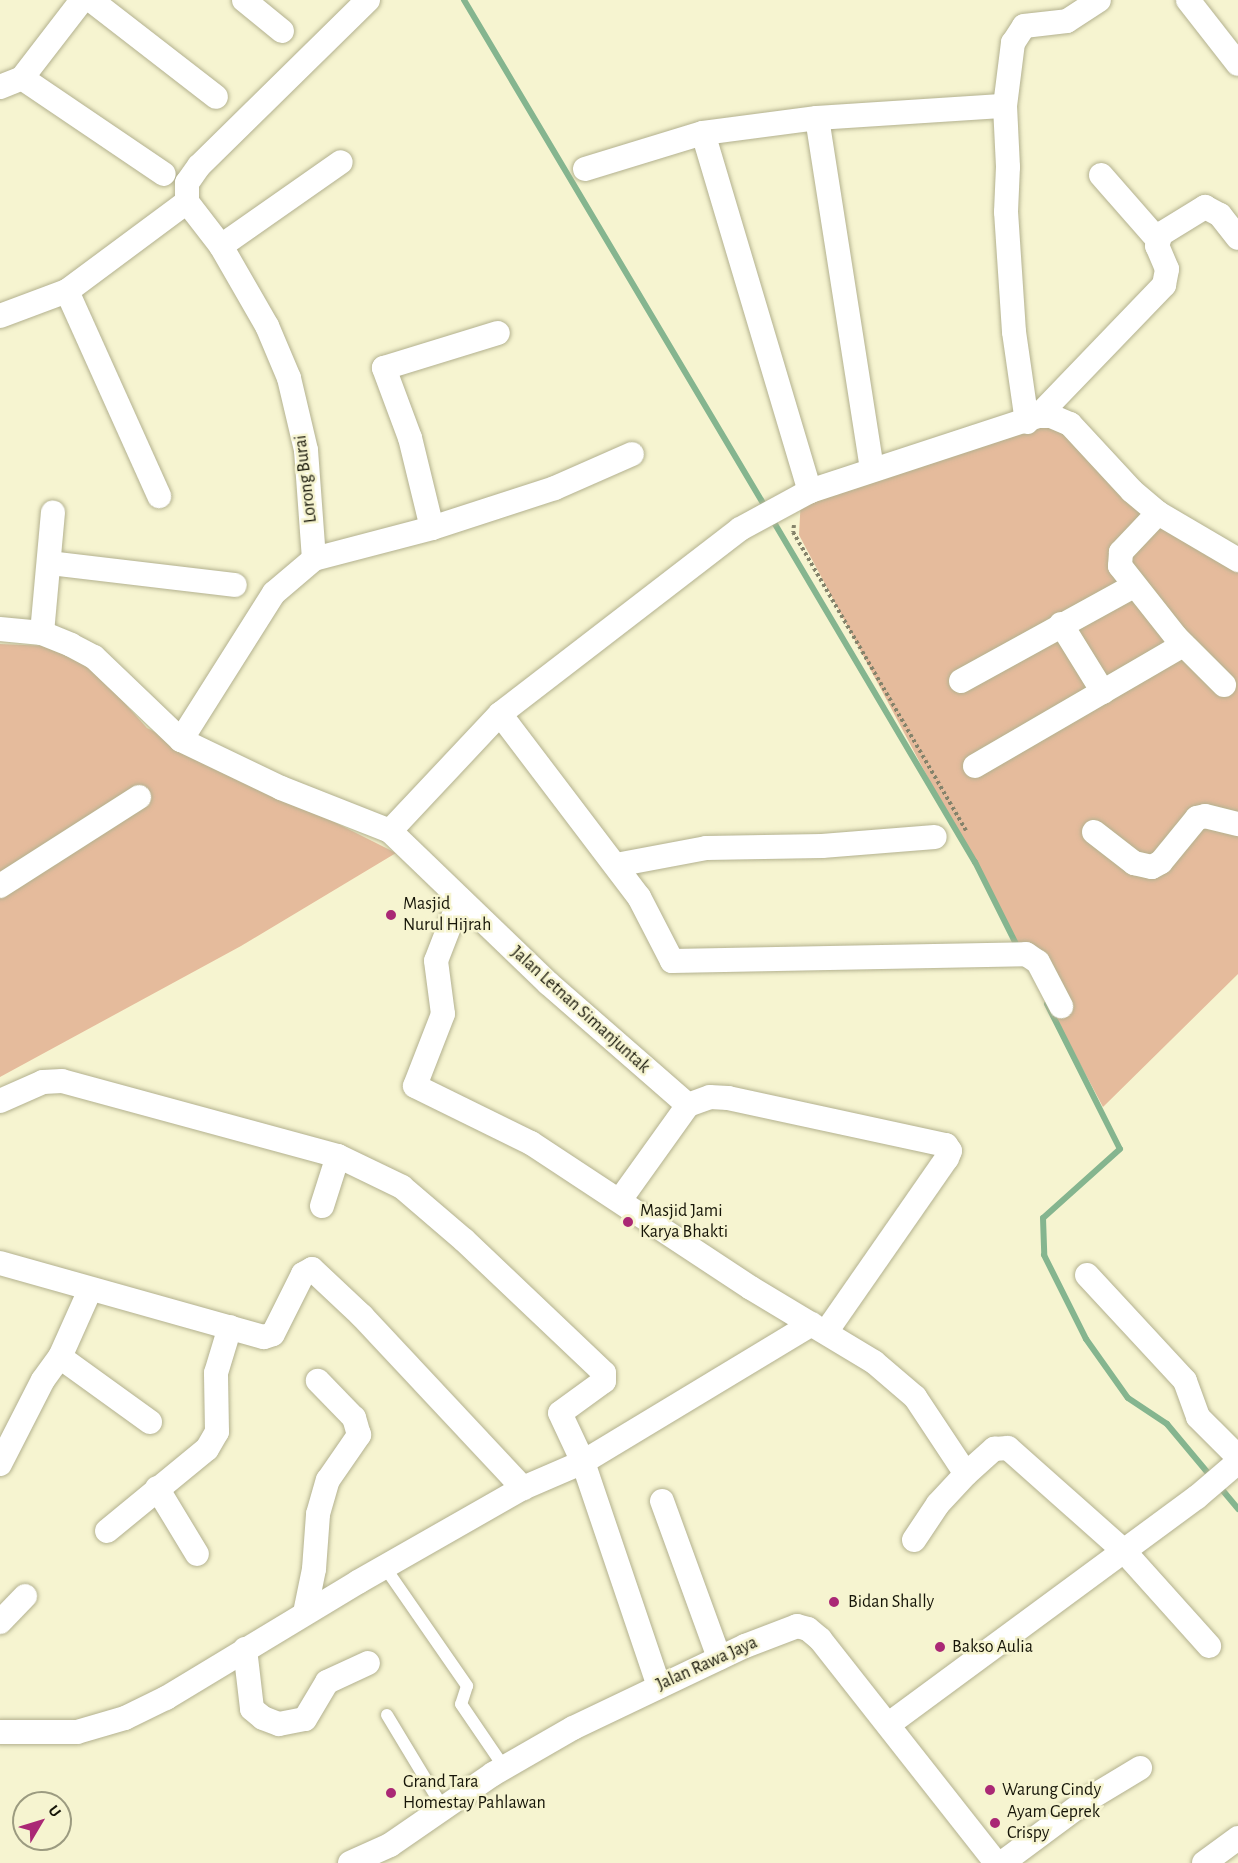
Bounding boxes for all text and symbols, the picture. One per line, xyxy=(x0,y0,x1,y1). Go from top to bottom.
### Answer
street label: Lorong Burai xyxy=(290,434,322,524)
place label: Masjid Nurul Hijrah xyxy=(403,894,491,936)
marker: Masjid Nurul Hijrah xyxy=(384,908,398,922)
street label: Jalan Letnan Simanjuntak xyxy=(506,942,654,1078)
place label: Masjid Jami Karya Bhakti xyxy=(640,1201,728,1244)
marker: Masjid Jami Karya Bhakti xyxy=(621,1215,635,1229)
place label: Bidan Shally xyxy=(848,1591,934,1613)
marker: Bidan Shally xyxy=(825,1593,843,1611)
street label: Jalan Rawa Jaya xyxy=(653,1632,761,1696)
place label: Bakso Aulia xyxy=(952,1636,1033,1658)
marker: Bakso Aulia xyxy=(933,1640,947,1654)
place label: Grand Tara Homestay Pahlawan xyxy=(403,1772,546,1814)
place label: Warung Cindy xyxy=(1002,1779,1101,1801)
marker: Warung Cindy xyxy=(983,1783,997,1797)
marker: Grand Tara Homestay Pahlawan xyxy=(384,1786,398,1800)
north arrow xyxy=(12,1791,72,1851)
text: U xyxy=(45,1802,64,1820)
place label: Ayam Geprek Crispy xyxy=(1007,1802,1100,1844)
marker: Ayam Geprek Crispy xyxy=(988,1816,1002,1830)

